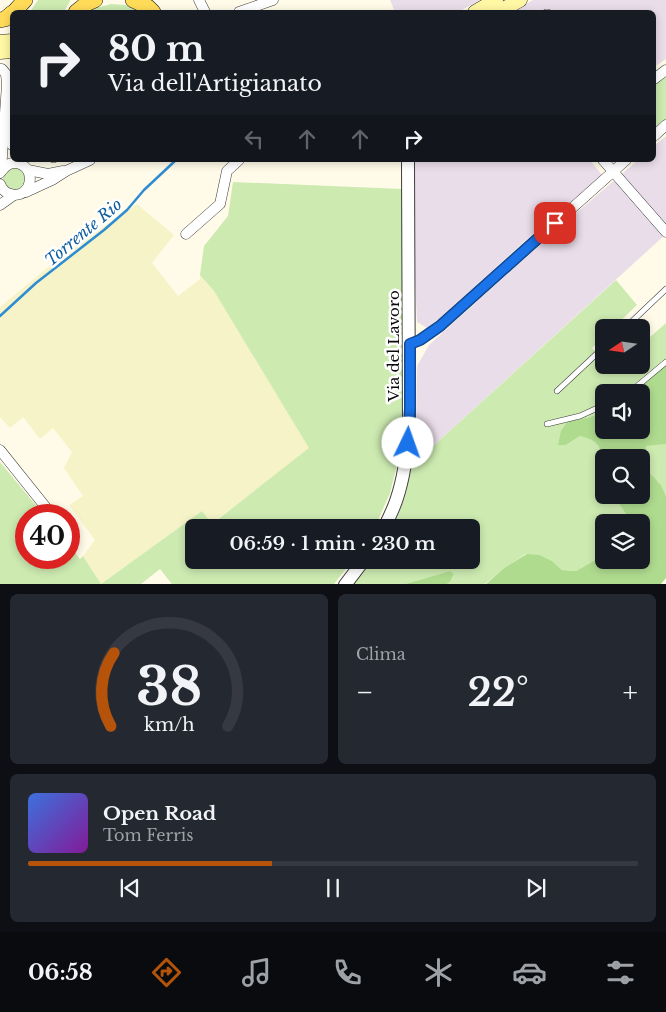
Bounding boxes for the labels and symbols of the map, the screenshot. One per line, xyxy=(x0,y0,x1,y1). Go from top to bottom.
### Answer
water label: Torrente Rio xyxy=(40,194,126,270)
pin xyxy=(534,202,576,244)
street label: Via del Lavoro xyxy=(384,290,403,403)
north arrow xyxy=(595,319,650,374)
position arrow xyxy=(381,416,433,468)
speed limit sign: 40 xyxy=(15,504,80,569)

